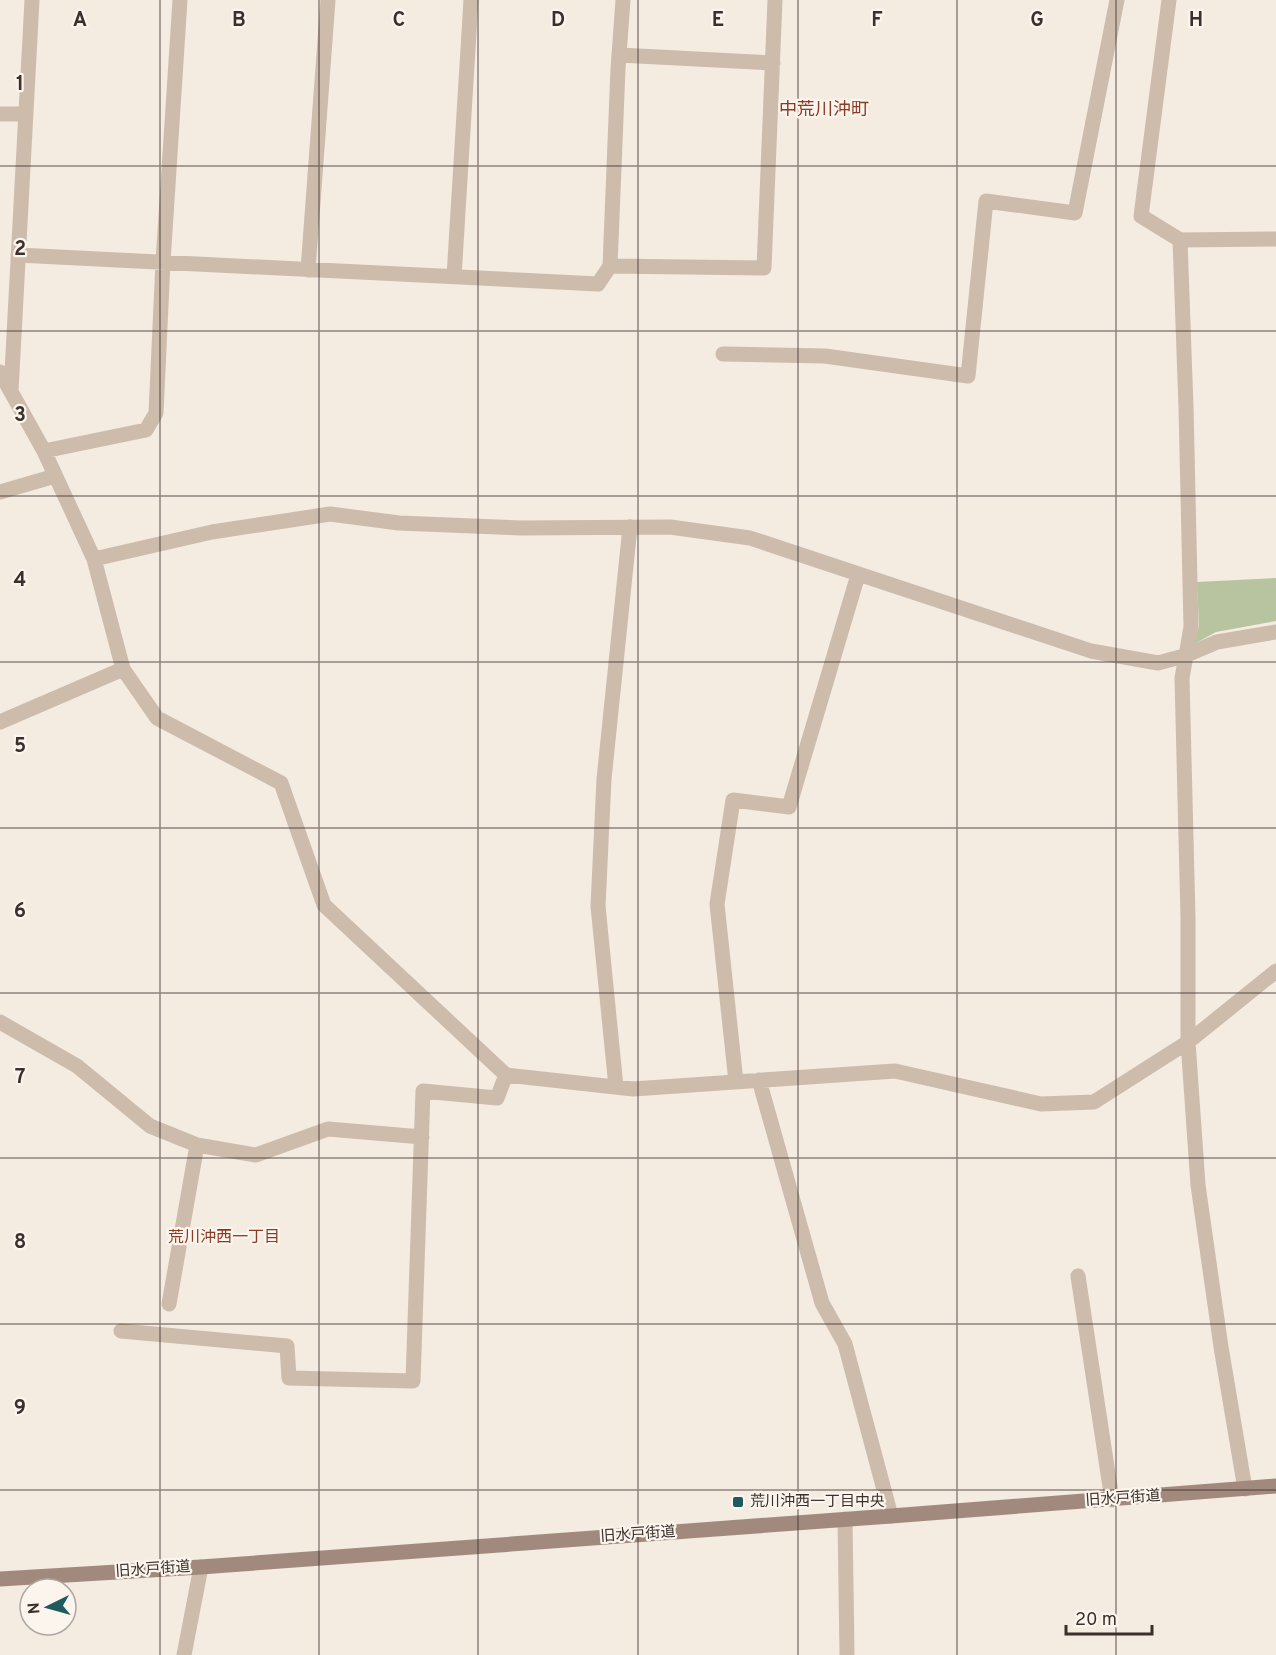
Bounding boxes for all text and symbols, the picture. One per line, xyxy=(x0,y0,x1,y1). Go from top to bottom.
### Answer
text: A xyxy=(73,8,87,34)
text: B xyxy=(232,8,246,34)
text: C xyxy=(393,8,405,34)
text: D xyxy=(551,8,565,34)
text: E xyxy=(712,8,724,34)
text: F xyxy=(871,8,883,34)
text: G xyxy=(1030,8,1044,34)
text: H xyxy=(1189,8,1203,34)
text: 1 xyxy=(16,72,24,98)
district label: 中荒川沖町 xyxy=(779,99,869,122)
text: 2 xyxy=(14,237,26,263)
text: 3 xyxy=(14,403,26,429)
text: 4 xyxy=(14,568,26,594)
text: 5 xyxy=(14,734,26,760)
text: 6 xyxy=(14,899,26,925)
text: 7 xyxy=(15,1065,25,1091)
district label: 荒川沖西一丁目 xyxy=(168,1228,280,1248)
text: 8 xyxy=(14,1230,26,1256)
text: 9 xyxy=(14,1396,26,1422)
street label: 旧水戸街道 xyxy=(1085,1487,1161,1511)
place label: 荒川沖西一丁目中央 xyxy=(750,1493,885,1512)
marker: 荒川沖西一丁目中央 xyxy=(731,1495,745,1509)
street label: 旧水戸街道 xyxy=(600,1523,676,1547)
street label: 旧水戸街道 xyxy=(115,1558,191,1582)
north arrow xyxy=(18,1577,78,1637)
scale bar xyxy=(1066,1598,1152,1636)
text: N xyxy=(25,1602,46,1615)
text: 20 m xyxy=(1075,1609,1117,1632)

